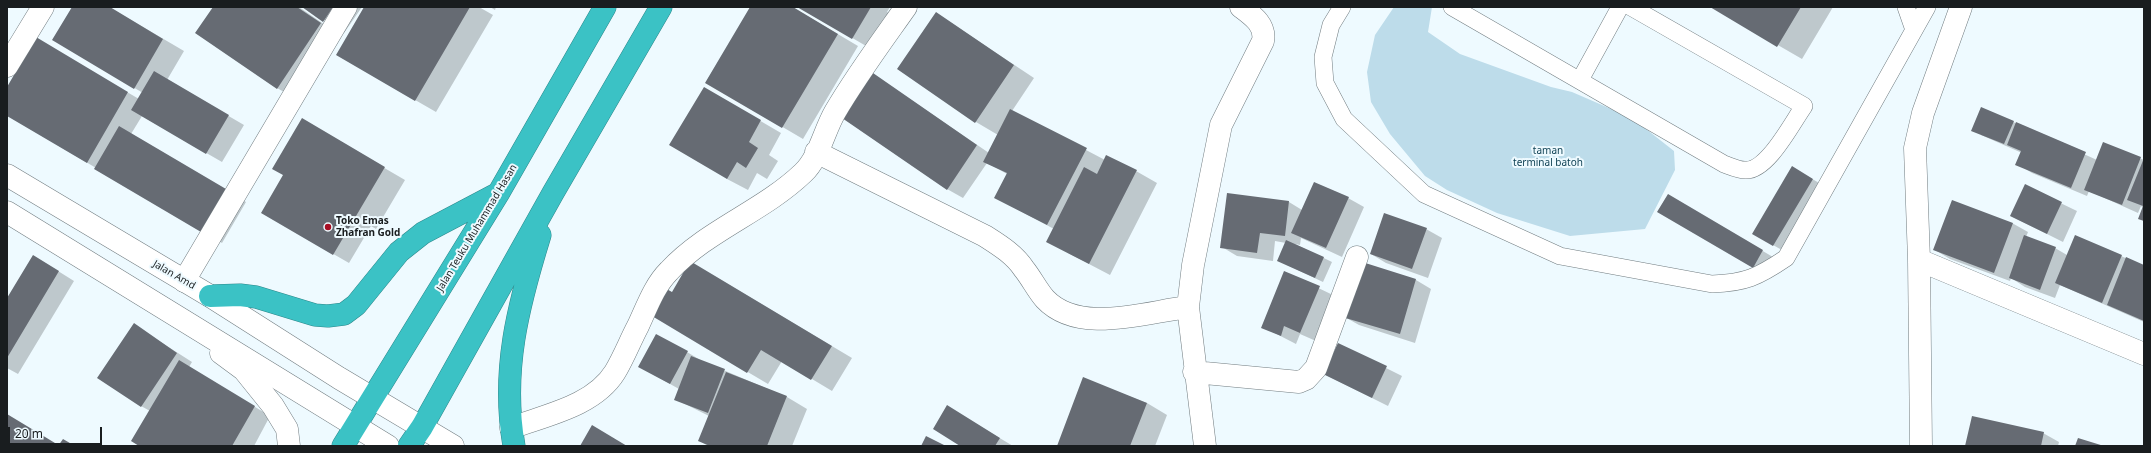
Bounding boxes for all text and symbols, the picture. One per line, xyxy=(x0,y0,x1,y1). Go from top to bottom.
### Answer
park label: taman terminal batoh xyxy=(1513,145,1583,168)
street label: Jalan Teuku Muhammad Hasan xyxy=(434,162,520,294)
place label: Toko Emas Zhafran Gold xyxy=(336,215,400,238)
marker: Toko Emas Zhafran Gold xyxy=(323,222,333,232)
street label: Jalan Amd xyxy=(151,258,197,292)
scale bar xyxy=(10,419,104,445)
text: 20 m xyxy=(15,425,43,442)

